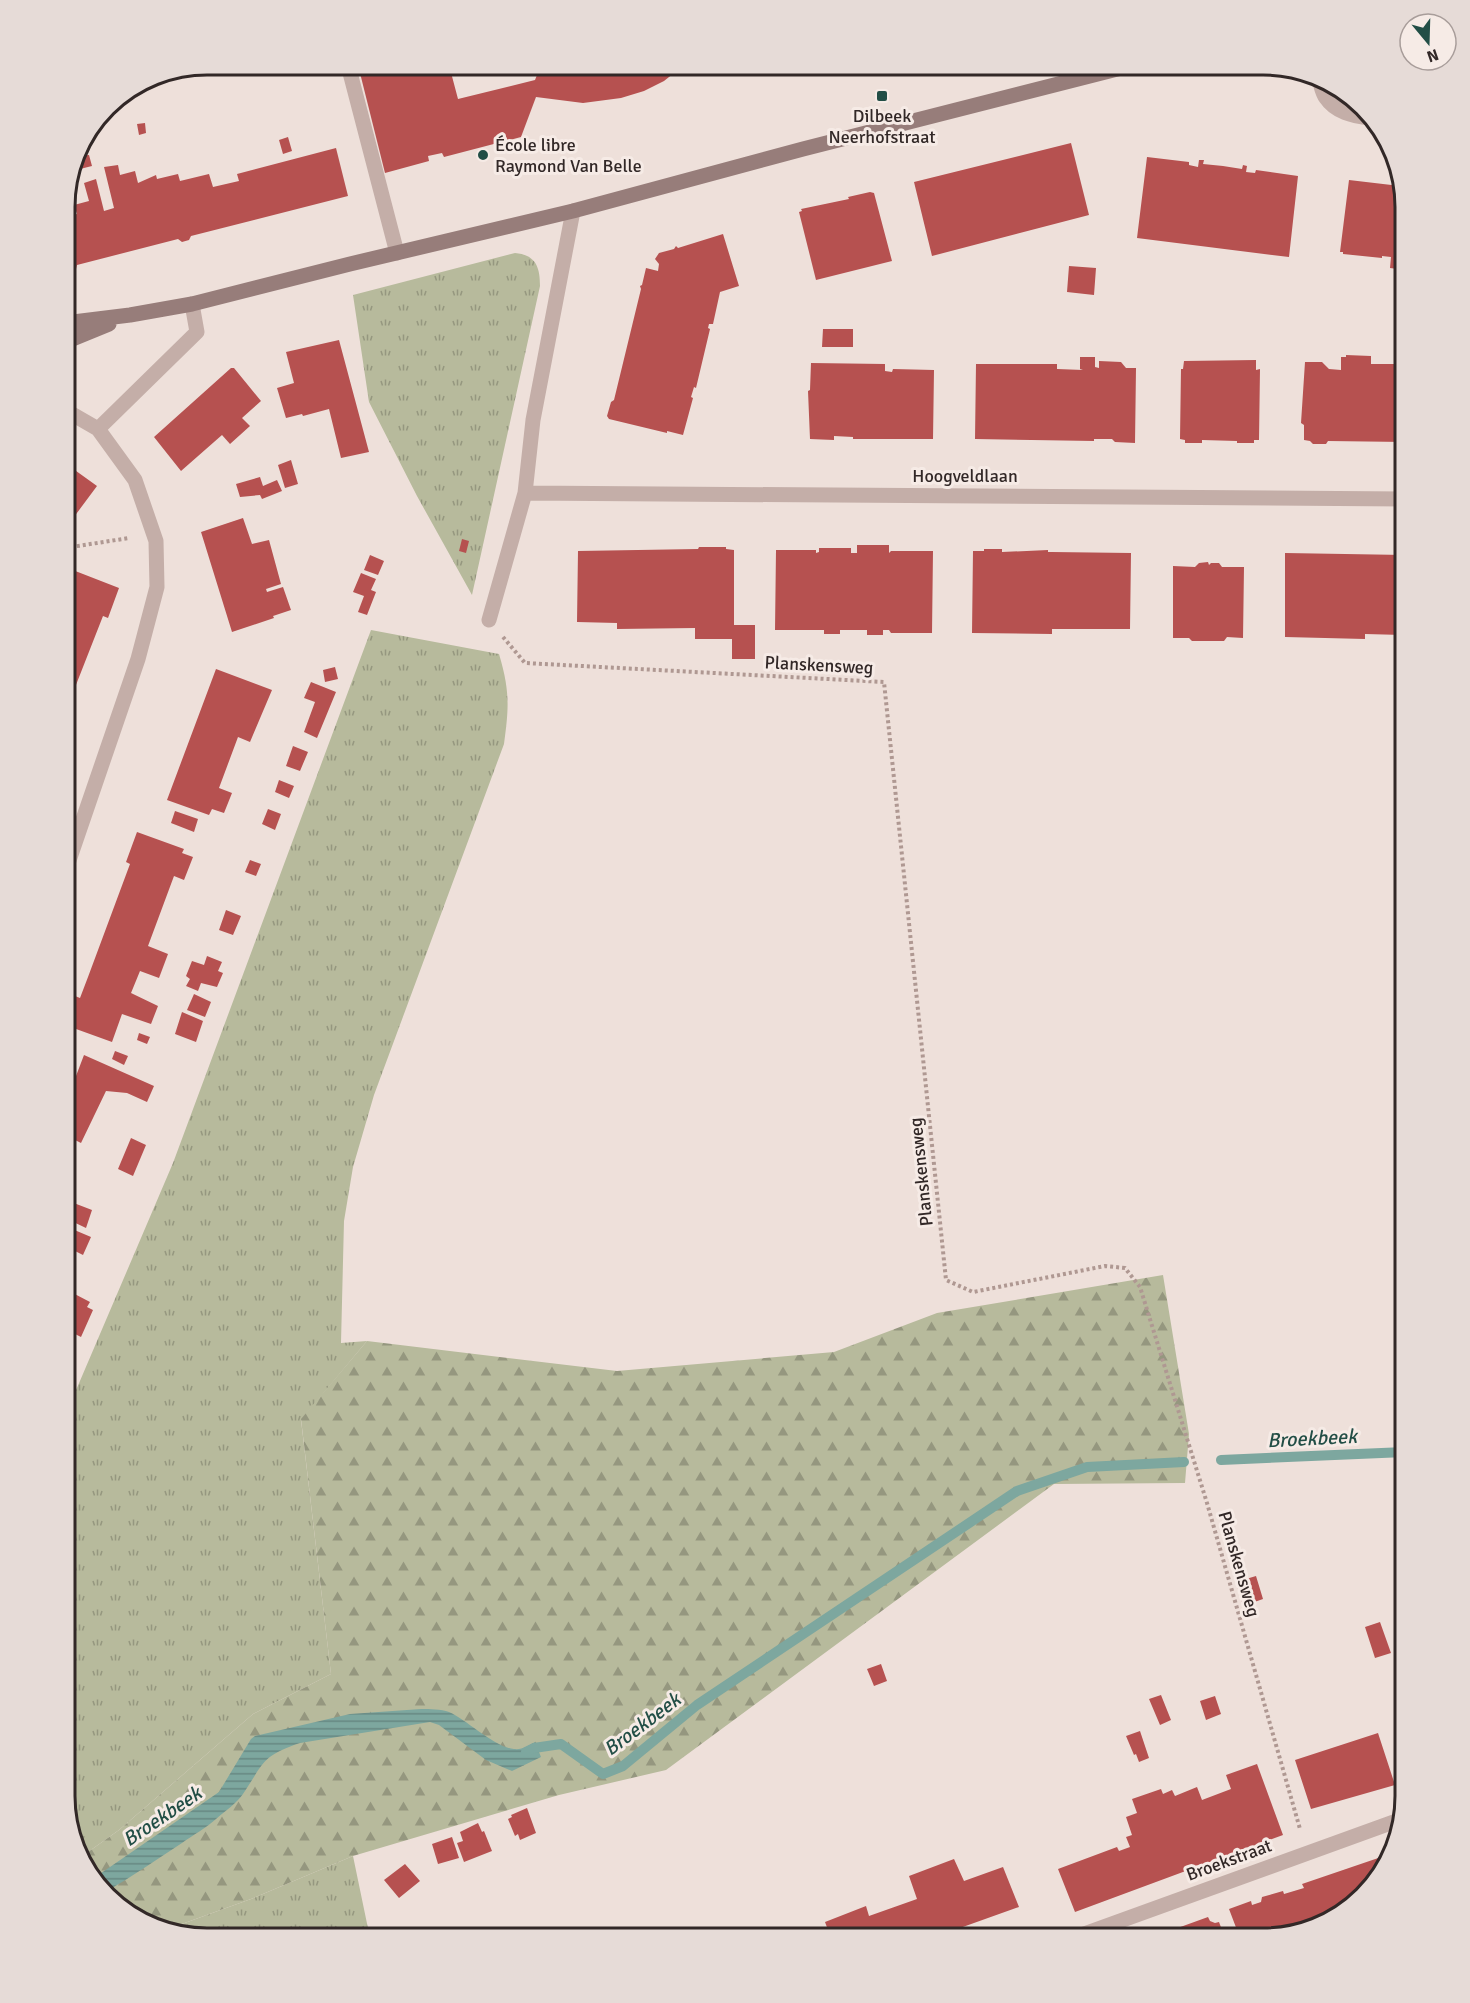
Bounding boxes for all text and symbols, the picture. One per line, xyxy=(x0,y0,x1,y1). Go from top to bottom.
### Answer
north arrow xyxy=(1398,12,1458,72)
text: N xyxy=(1424,44,1441,67)
marker: Dilbeek Neerhofstraat xyxy=(875,89,889,103)
place label: Dilbeek Neerhofstraat xyxy=(829,105,935,148)
place label: École libre Raymond Van Belle xyxy=(495,134,642,177)
marker: École libre Raymond Van Belle xyxy=(476,148,490,162)
street label: Hoogveldlaan xyxy=(912,465,1018,487)
street label: Planskensweg xyxy=(764,651,874,679)
street label: Planskensweg xyxy=(904,1117,938,1227)
water label: Broekbeek xyxy=(1267,1424,1359,1453)
street label: Planskensweg xyxy=(1213,1509,1265,1619)
water label: Broekbeek xyxy=(599,1686,687,1761)
water label: Broekbeek xyxy=(118,1780,208,1852)
street label: Broekstraat xyxy=(1183,1834,1275,1886)

